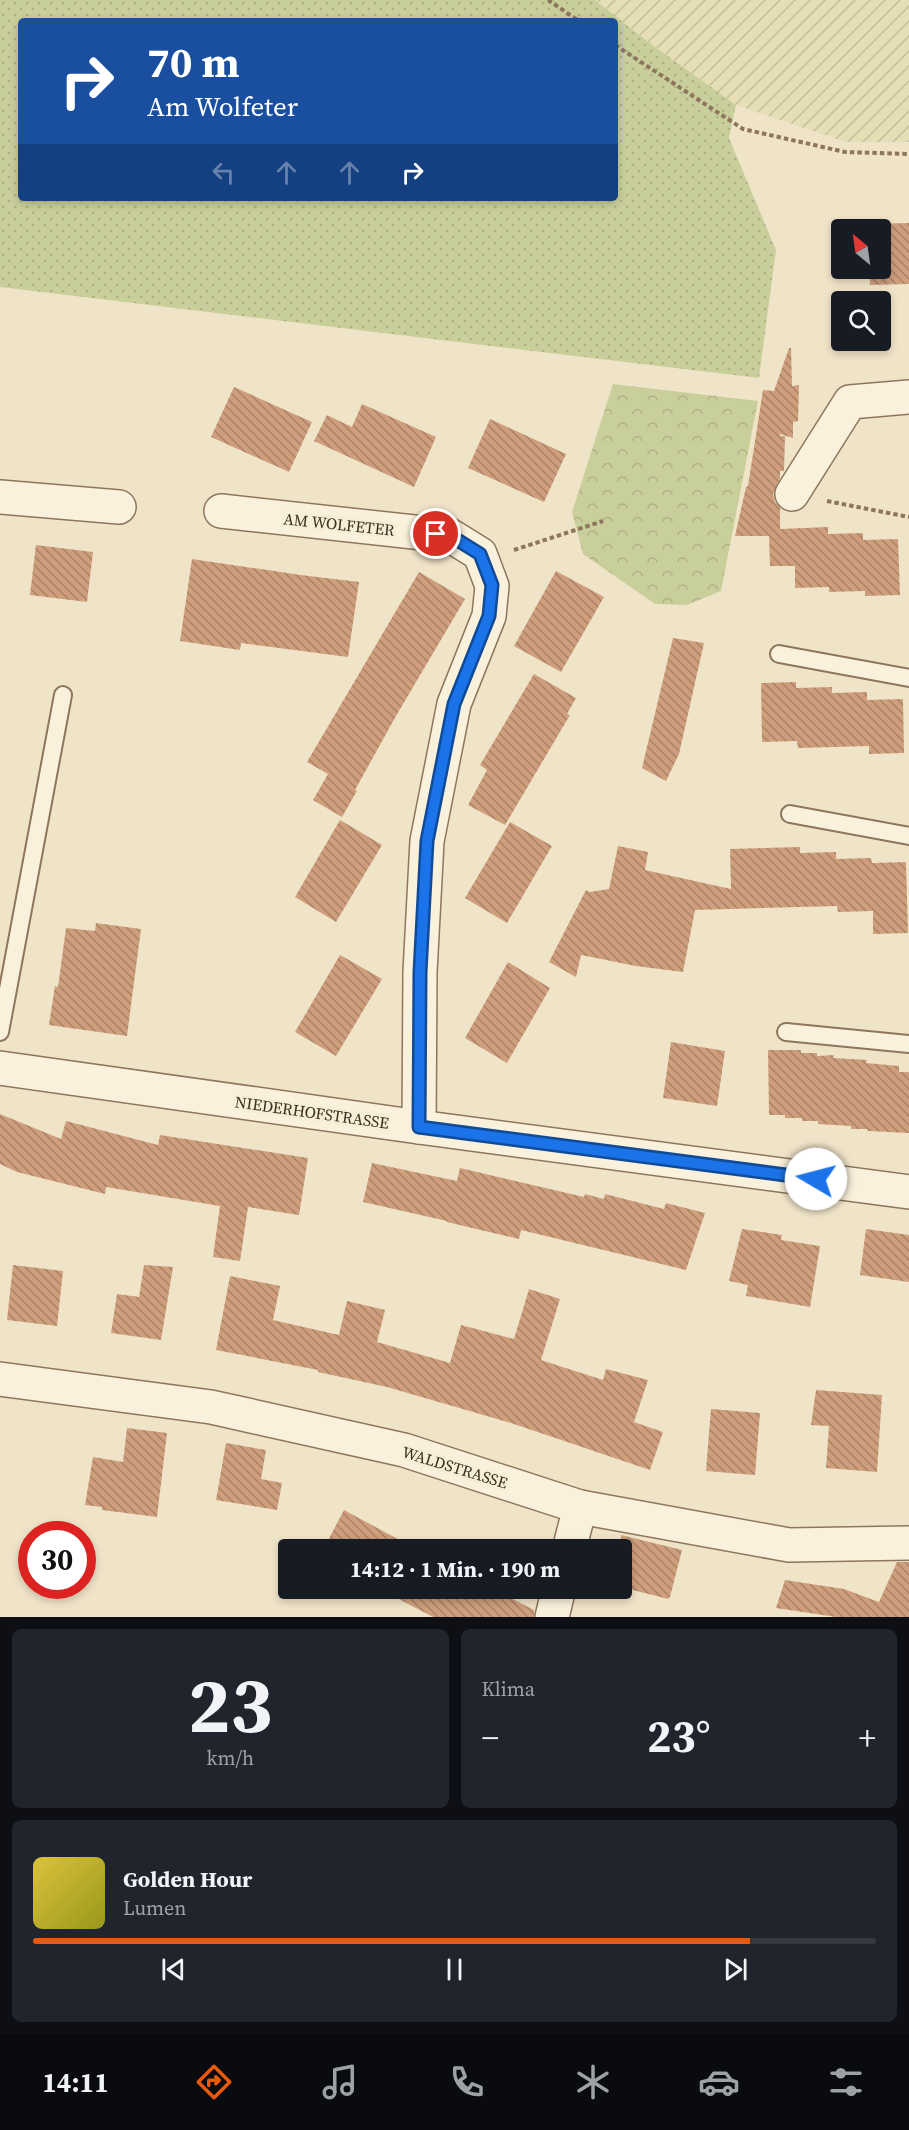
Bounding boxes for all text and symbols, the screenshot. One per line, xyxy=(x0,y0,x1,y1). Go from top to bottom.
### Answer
text: 70 m xyxy=(147,33,240,91)
icon: right xyxy=(48,42,126,120)
text: Am Wolfeter xyxy=(147,88,298,125)
icon: left xyxy=(207,156,240,189)
icon: ahead xyxy=(270,156,303,189)
icon: ahead xyxy=(333,156,366,189)
icon: right xyxy=(396,156,429,189)
north arrow xyxy=(831,219,891,279)
map controls xyxy=(831,219,891,351)
button: search xyxy=(831,291,891,351)
street label: AM WOLFETER xyxy=(282,507,396,541)
pin xyxy=(410,508,461,559)
icon: arrive xyxy=(419,517,452,550)
street label: NIEDERHOFSTRASSE xyxy=(234,1090,391,1134)
position arrow xyxy=(784,1147,848,1211)
street label: WALDSTRASSE xyxy=(400,1441,511,1494)
speed limit sign: 30 xyxy=(18,1521,96,1599)
text: 14:12 · 1 Min. · 190 m xyxy=(350,1554,560,1584)
text: 23 xyxy=(188,1651,273,1758)
text: Klima xyxy=(482,1675,535,1703)
text: 23° xyxy=(647,1705,711,1767)
text: − xyxy=(482,1715,499,1760)
text: + xyxy=(858,1715,876,1760)
text: km/h xyxy=(206,1744,254,1772)
text: Golden Hour xyxy=(123,1864,252,1894)
text: Lumen xyxy=(123,1894,186,1922)
icon: previous xyxy=(157,1953,190,1986)
icon: pause xyxy=(438,1953,471,1986)
icon: next xyxy=(719,1953,752,1986)
icon: directions xyxy=(193,2061,235,2103)
icon: music xyxy=(319,2061,361,2103)
icon: phone xyxy=(446,2061,488,2103)
icon: climate xyxy=(572,2061,614,2103)
icon: car xyxy=(698,2061,740,2103)
icon: filters xyxy=(825,2061,867,2103)
text: 14:11 xyxy=(42,2064,109,2101)

